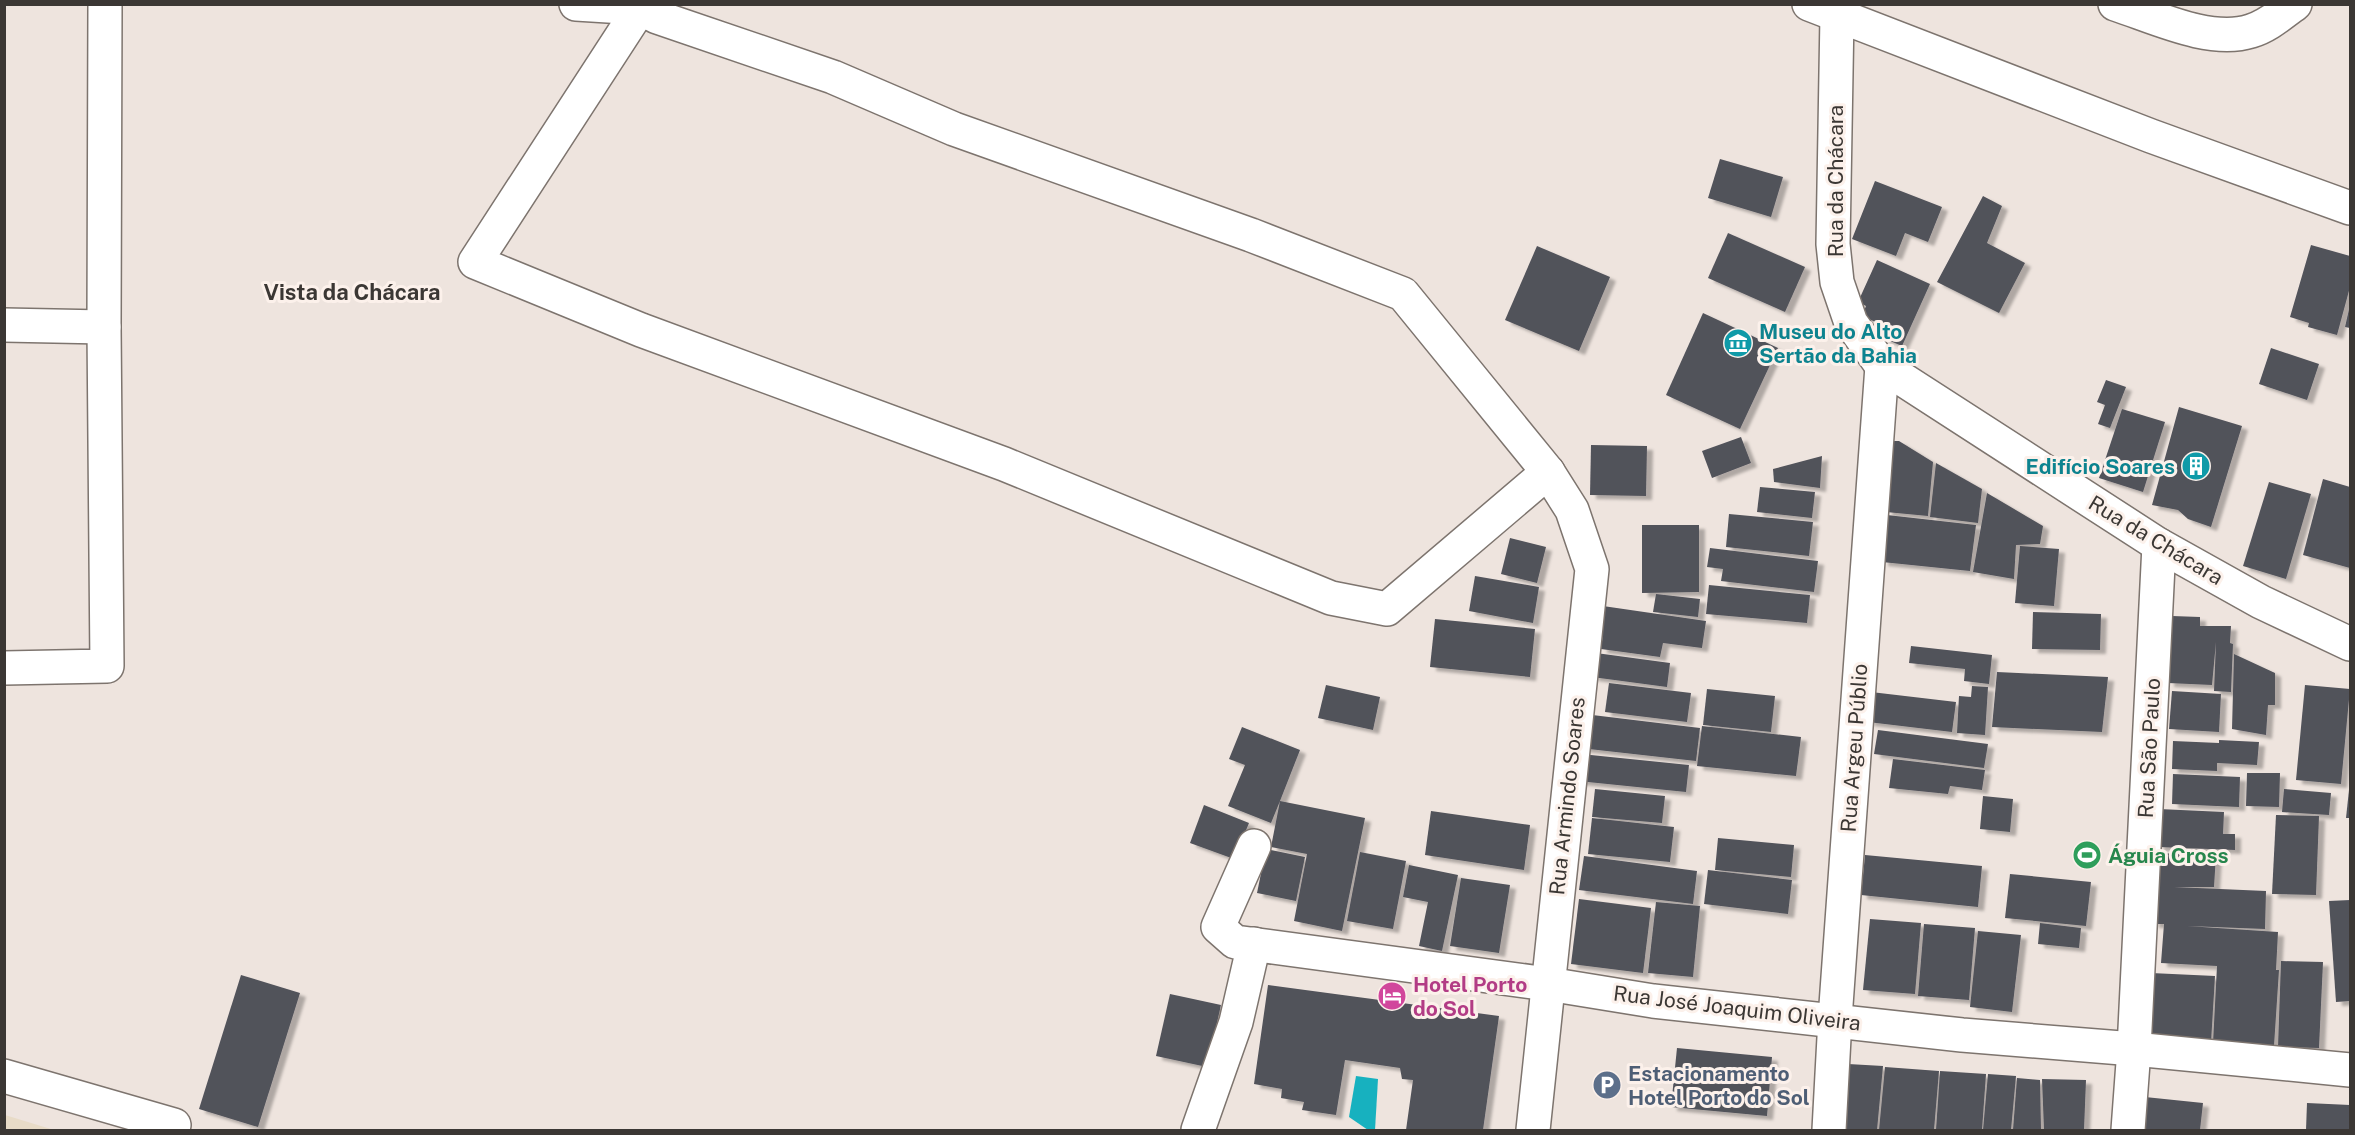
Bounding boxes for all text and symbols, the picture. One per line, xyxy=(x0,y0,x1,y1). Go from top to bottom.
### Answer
street label: Rua da Chácara xyxy=(1823,105,1848,257)
district label: Vista da Chácara xyxy=(263,279,441,305)
place label: Museu do Alto Sertão da Bahia xyxy=(1759,319,1917,368)
museum icon: Museu do Alto Sertão da Bahia xyxy=(1722,327,1754,359)
building icon: Edifício Soares xyxy=(2180,450,2212,482)
place label: Edifício Soares xyxy=(2026,454,2175,479)
street label: Rua da Chácara xyxy=(2084,490,2228,590)
street label: Rua Argeu Públio xyxy=(1836,663,1872,833)
street label: Rua São Paulo xyxy=(2133,677,2165,819)
street label: Rua Armindo Soares xyxy=(1544,696,1590,896)
sports icon: Águia Cross xyxy=(2071,839,2103,871)
place label: Águia Cross xyxy=(2108,843,2229,868)
place label: Hotel Porto do Sol xyxy=(1413,972,1527,1021)
hotel icon: Hotel Porto do Sol xyxy=(1376,980,1408,1012)
street label: Rua José Joaquim Oliveira xyxy=(1612,980,1862,1036)
place label: Estacionamento Hotel Porto do Sol xyxy=(1628,1061,1810,1110)
parking icon: Estacionamento Hotel Porto do Sol xyxy=(1591,1069,1623,1101)

